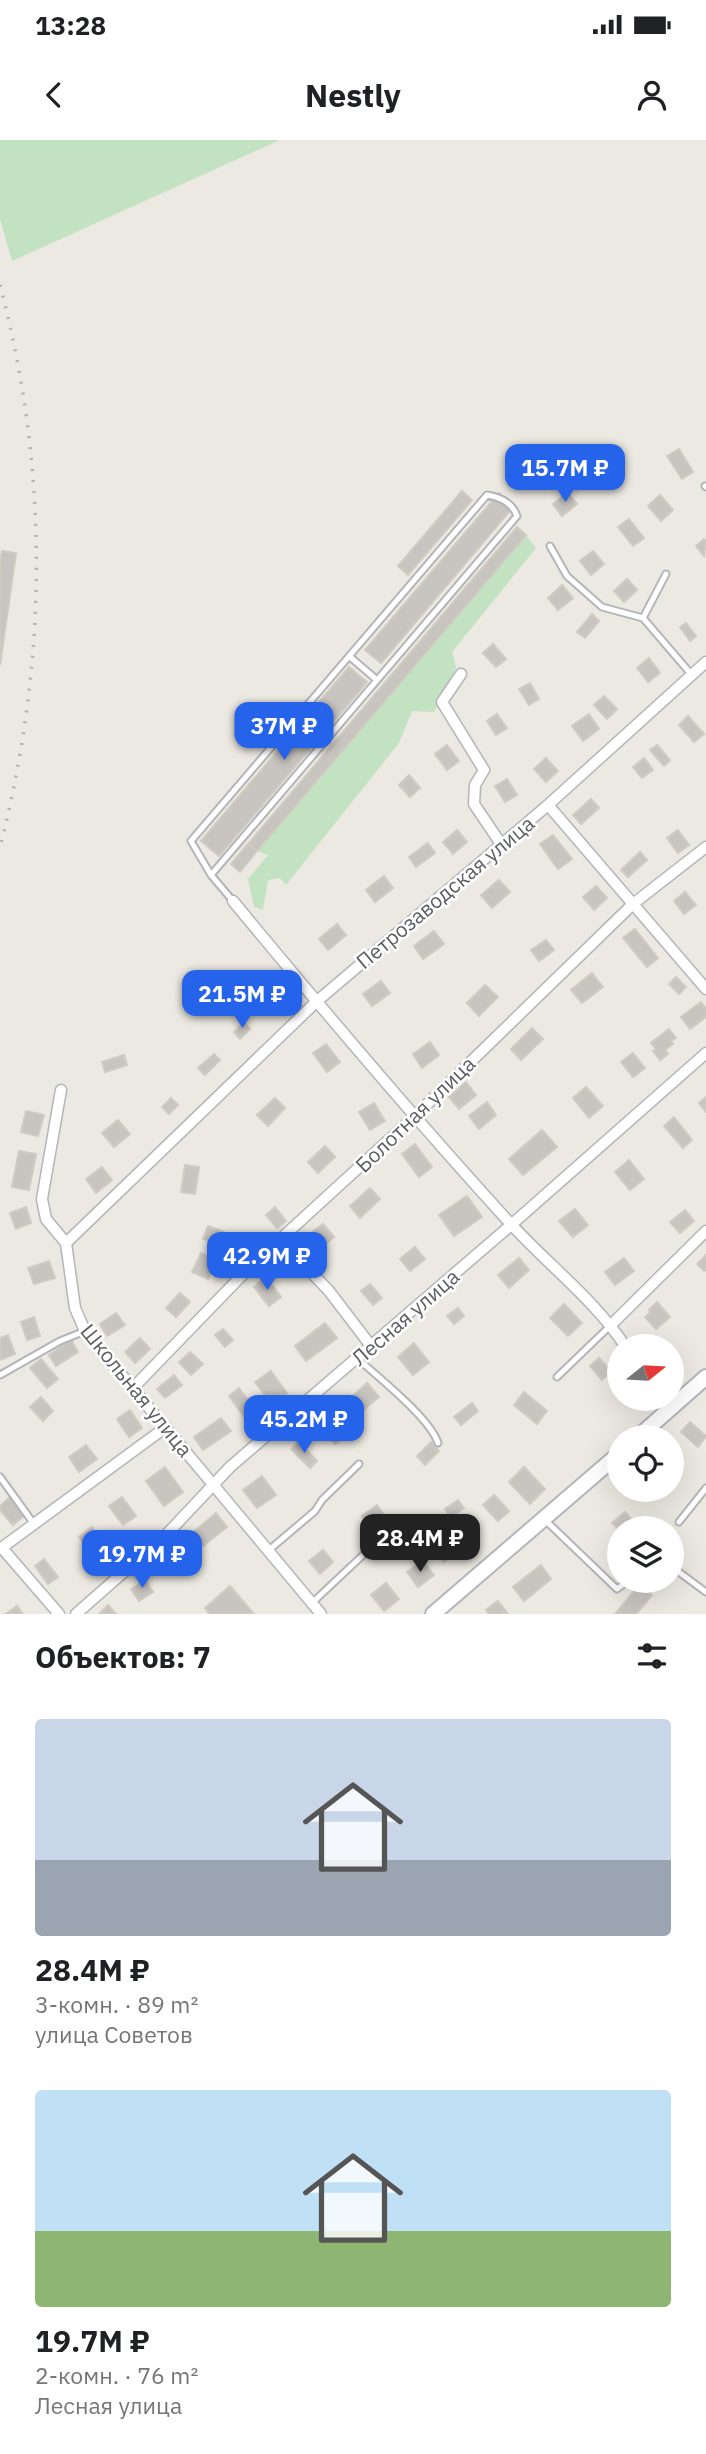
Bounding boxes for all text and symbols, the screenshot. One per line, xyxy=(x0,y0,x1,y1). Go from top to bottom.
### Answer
text: 13:28 xyxy=(35,8,106,42)
text: Nestly xyxy=(305,74,401,116)
icon: back xyxy=(35,76,73,114)
icon: person xyxy=(633,76,671,114)
pin: 15.7M ₽ xyxy=(500,444,630,504)
text: 15.7M ₽ xyxy=(521,452,609,482)
pin: 37M ₽ xyxy=(235,702,333,762)
text: 37M ₽ xyxy=(250,710,318,740)
street label: Петрозаводская улица xyxy=(350,809,540,975)
pin: 21.5M ₽ xyxy=(177,970,307,1030)
text: 21.5M ₽ xyxy=(198,978,286,1008)
street label: Болотная улица xyxy=(349,1050,481,1178)
pin: 42.9M ₽ xyxy=(202,1232,332,1292)
text: 42.9M ₽ xyxy=(223,1240,311,1270)
street label: Лесная улица xyxy=(345,1262,465,1372)
street label: Школьная улица xyxy=(75,1318,199,1462)
north arrow xyxy=(607,1334,684,1410)
map controls xyxy=(607,1334,684,1593)
pin: 45.2M ₽ xyxy=(239,1396,369,1455)
text: 45.2M ₽ xyxy=(260,1403,348,1433)
button: locate xyxy=(607,1425,684,1502)
pin: 28.4M ₽ xyxy=(355,1514,485,1574)
button: layers xyxy=(607,1516,684,1593)
text: 28.4M ₽ xyxy=(376,1522,464,1552)
pin: 19.7M ₽ xyxy=(77,1530,207,1590)
text: 19.7M ₽ xyxy=(98,1538,186,1568)
text: Объектов: 7 xyxy=(35,1637,211,1676)
icon: filters xyxy=(633,1637,671,1675)
icon: home xyxy=(290,1764,416,1890)
text: 28.4M ₽ xyxy=(35,1950,150,1989)
text: 3-комн. · 89 m² xyxy=(35,1989,198,2019)
text: улица Советов xyxy=(35,2019,193,2049)
icon: home xyxy=(290,2135,416,2261)
text: 19.7M ₽ xyxy=(35,2321,150,2360)
text: 2-комн. · 76 m² xyxy=(35,2360,198,2390)
text: Лесная улица xyxy=(35,2390,182,2420)

